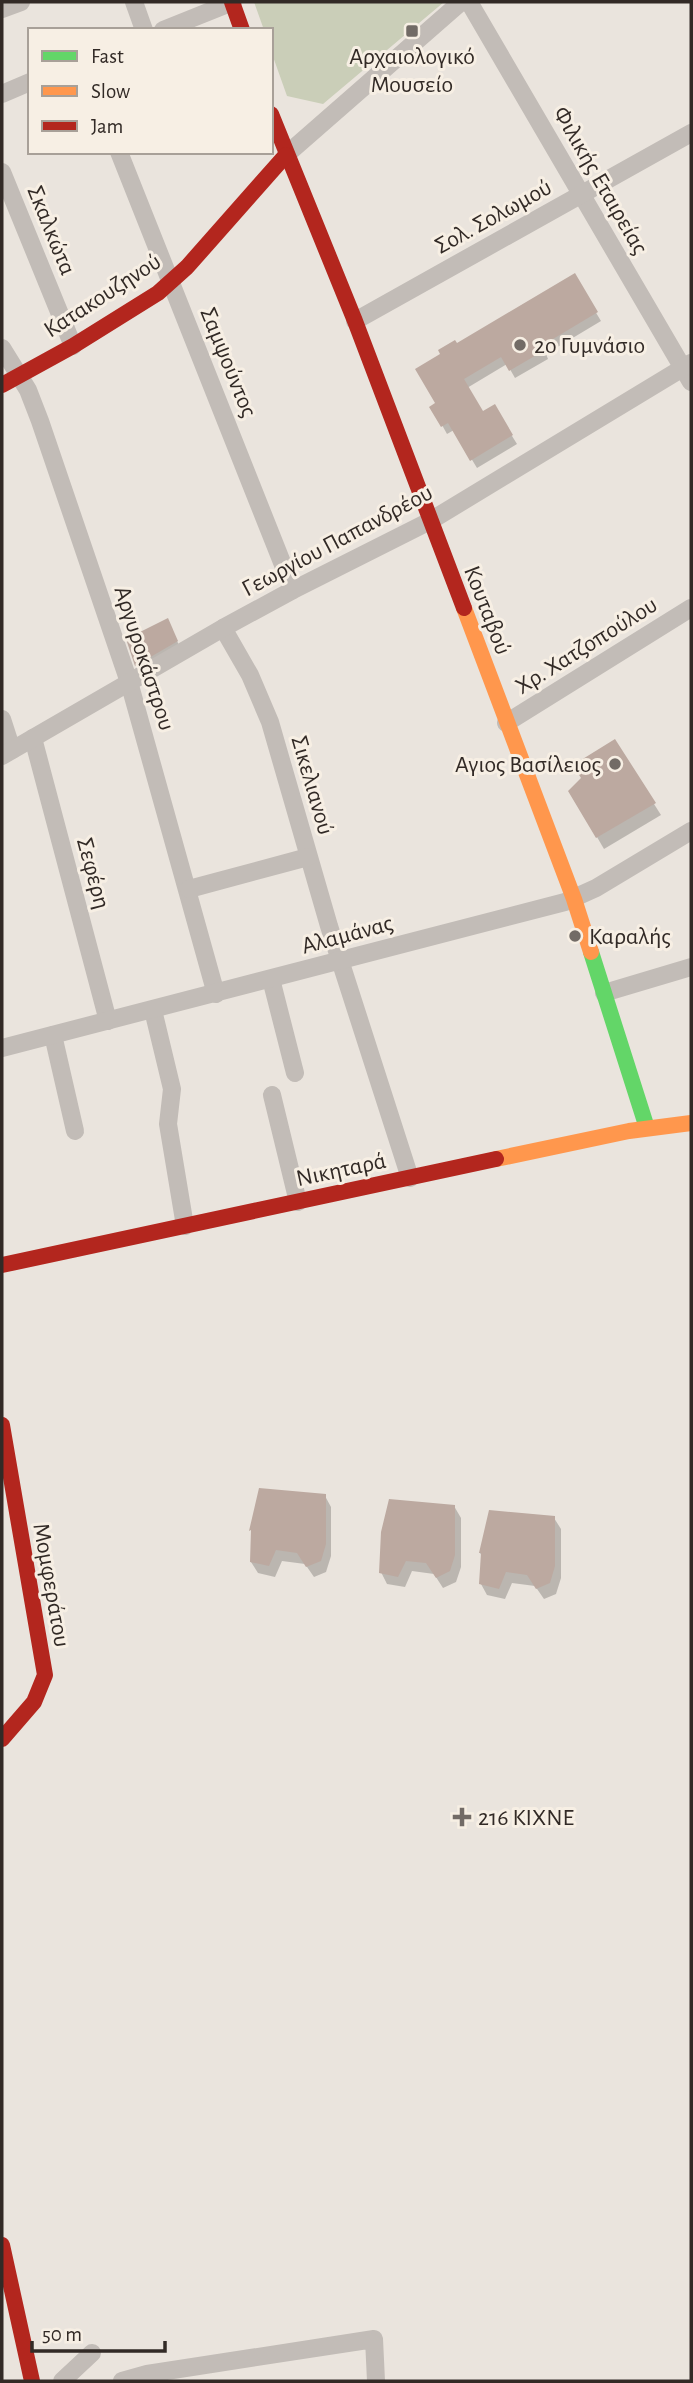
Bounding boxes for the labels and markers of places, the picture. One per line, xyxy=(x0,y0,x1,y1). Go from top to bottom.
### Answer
marker: Αρχαιολογικό Μουσείο xyxy=(404,23,420,39)
place label: Αρχαιολογικό Μουσείο xyxy=(349,45,475,97)
place label: 2ο Γυμνάσιο xyxy=(534,334,645,358)
marker: 2ο Γυμνάσιο xyxy=(512,337,528,353)
place label: Αγιος Βασίλειος xyxy=(455,753,601,777)
marker: Αγιος Βασίλειος xyxy=(607,756,623,772)
place label: Καραλής xyxy=(589,925,671,949)
marker: Καραλής xyxy=(567,928,583,944)
place label: 216 ΚΙΧΝΕ xyxy=(478,1806,575,1830)
marker: 216 ΚΙΧΝΕ xyxy=(452,1807,472,1827)

